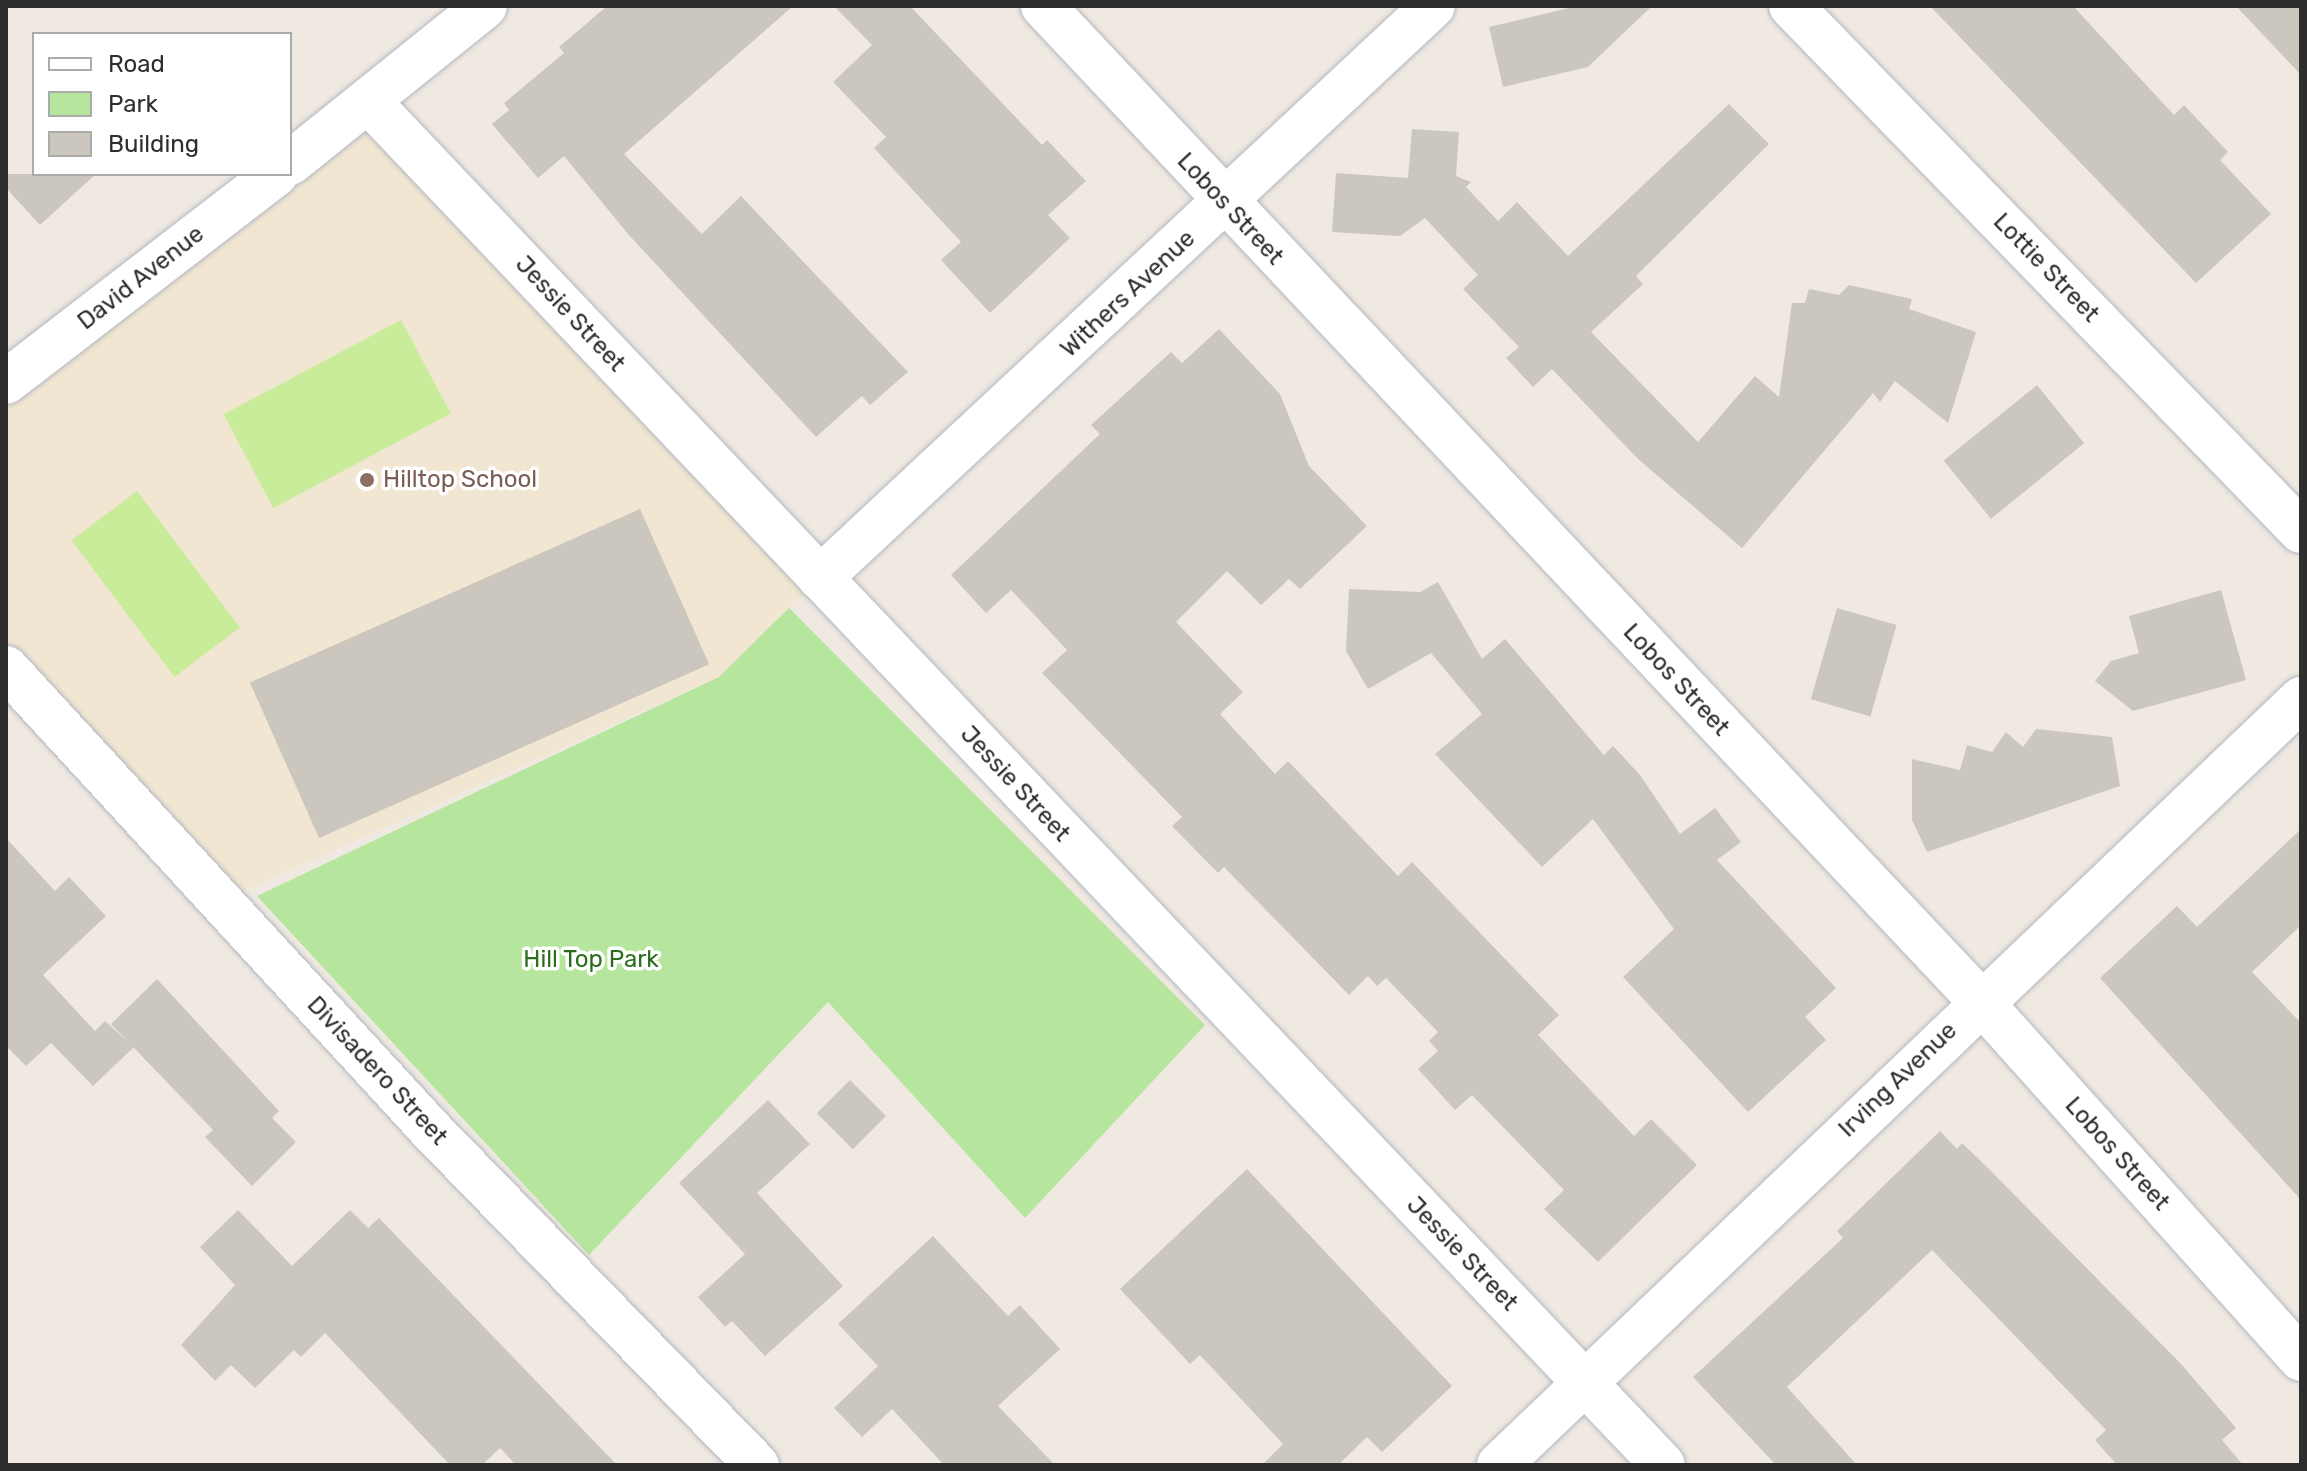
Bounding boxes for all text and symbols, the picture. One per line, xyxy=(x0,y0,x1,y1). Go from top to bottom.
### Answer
legend xyxy=(32,32,292,176)
text: Road xyxy=(108,50,165,78)
text: Park xyxy=(108,90,158,118)
text: Building xyxy=(108,130,199,158)
street label: Lobos Street xyxy=(1171,147,1289,271)
street label: Lottie Street xyxy=(1987,208,2105,328)
street label: David Avenue xyxy=(72,220,210,336)
street label: Withers Avenue xyxy=(1055,224,1201,364)
street label: Jessie Street xyxy=(509,250,631,378)
place label: Hilltop School xyxy=(383,466,537,494)
marker: Hilltop School xyxy=(358,471,376,489)
street label: Lobos Street xyxy=(1617,618,1735,742)
street label: Jessie Street xyxy=(954,720,1076,848)
park label: Hill Top Park xyxy=(523,946,659,974)
street label: Divisadero Street xyxy=(301,991,453,1151)
street label: Irving Avenue xyxy=(1833,1016,1963,1144)
street label: Lobos Street xyxy=(2059,1091,2175,1217)
street label: Jessie Street xyxy=(1400,1191,1524,1317)

